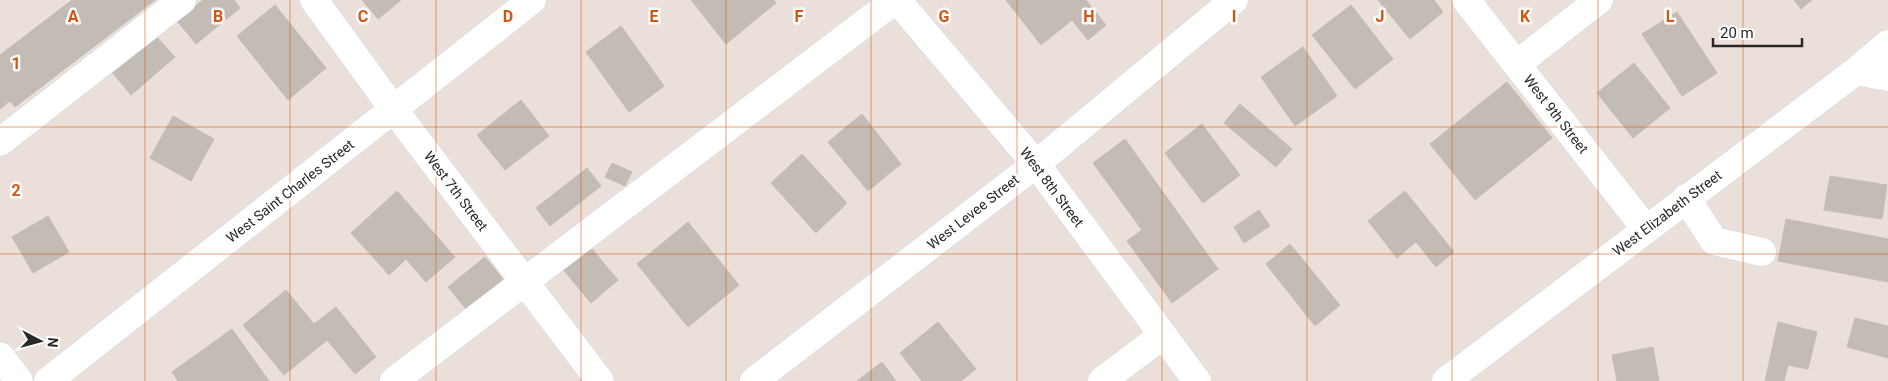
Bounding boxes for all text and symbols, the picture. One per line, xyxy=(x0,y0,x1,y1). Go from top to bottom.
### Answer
text: A xyxy=(68,7,79,26)
text: B xyxy=(213,7,223,26)
text: C xyxy=(358,7,368,26)
text: D xyxy=(503,7,513,26)
text: E xyxy=(650,7,659,26)
text: F xyxy=(795,7,804,26)
text: G xyxy=(939,7,950,26)
text: H xyxy=(1083,7,1095,26)
text: I xyxy=(1232,7,1236,26)
text: J xyxy=(1376,7,1384,26)
text: K xyxy=(1520,7,1531,26)
text: L xyxy=(1666,7,1675,26)
scale bar xyxy=(1713,15,1802,47)
text: 20 m xyxy=(1720,24,1754,42)
text: 1 xyxy=(11,54,21,73)
street label: West 9th Street xyxy=(1520,71,1592,157)
street label: West Saint Charles Street xyxy=(223,136,357,246)
street label: West 8th Street xyxy=(1017,144,1087,230)
street label: West 7th Street xyxy=(421,148,491,234)
street label: West Elizabeth Street xyxy=(1609,167,1725,259)
street label: West Levee Street xyxy=(924,171,1022,253)
text: 2 xyxy=(11,181,21,200)
north arrow xyxy=(15,316,65,366)
text: N xyxy=(44,337,61,348)

